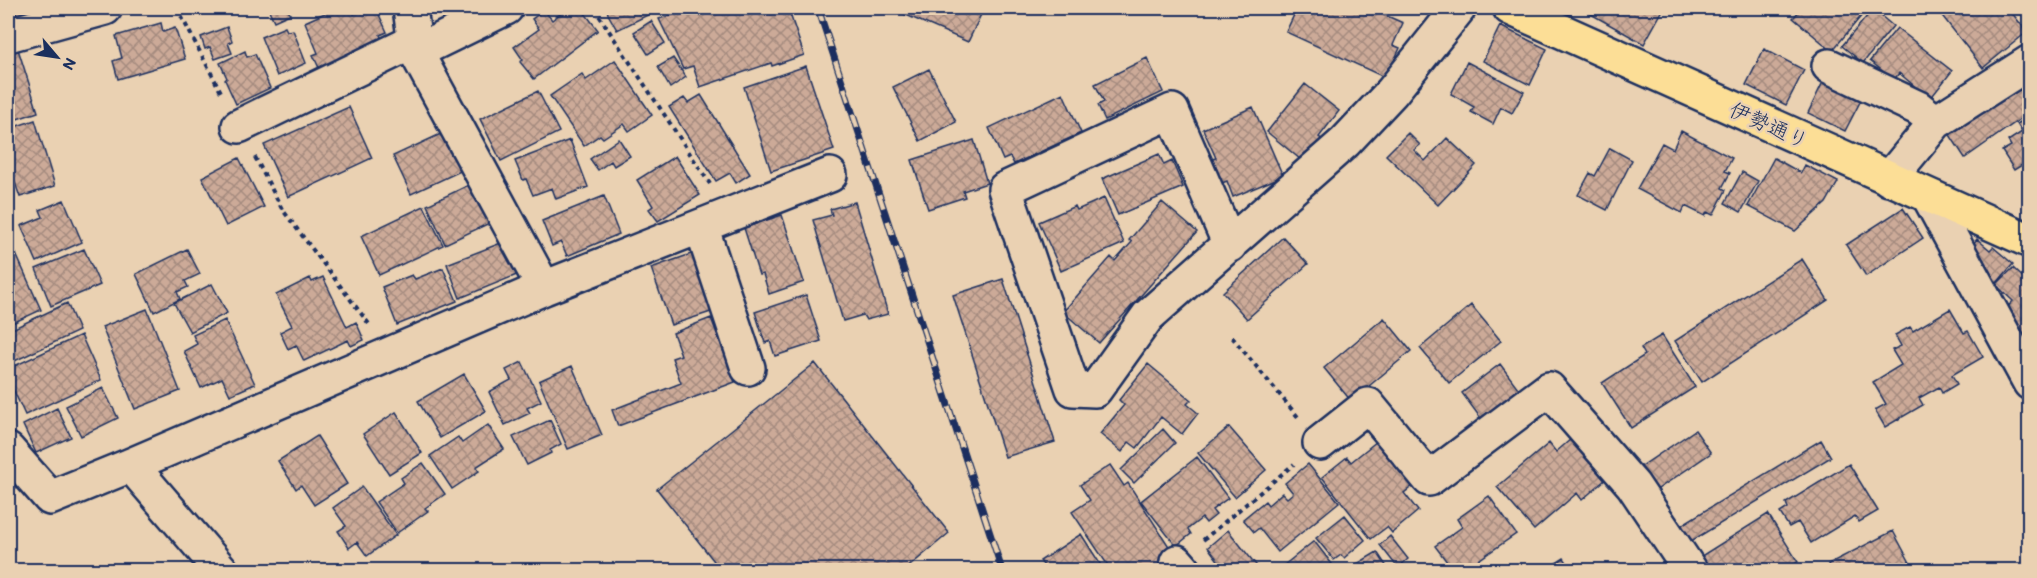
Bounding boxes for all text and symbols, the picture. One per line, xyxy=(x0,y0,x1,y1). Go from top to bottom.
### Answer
north arrow xyxy=(27,27,87,87)
text: N xyxy=(59,55,81,73)
street label: 伊勢通り xyxy=(1726,96,1812,154)

